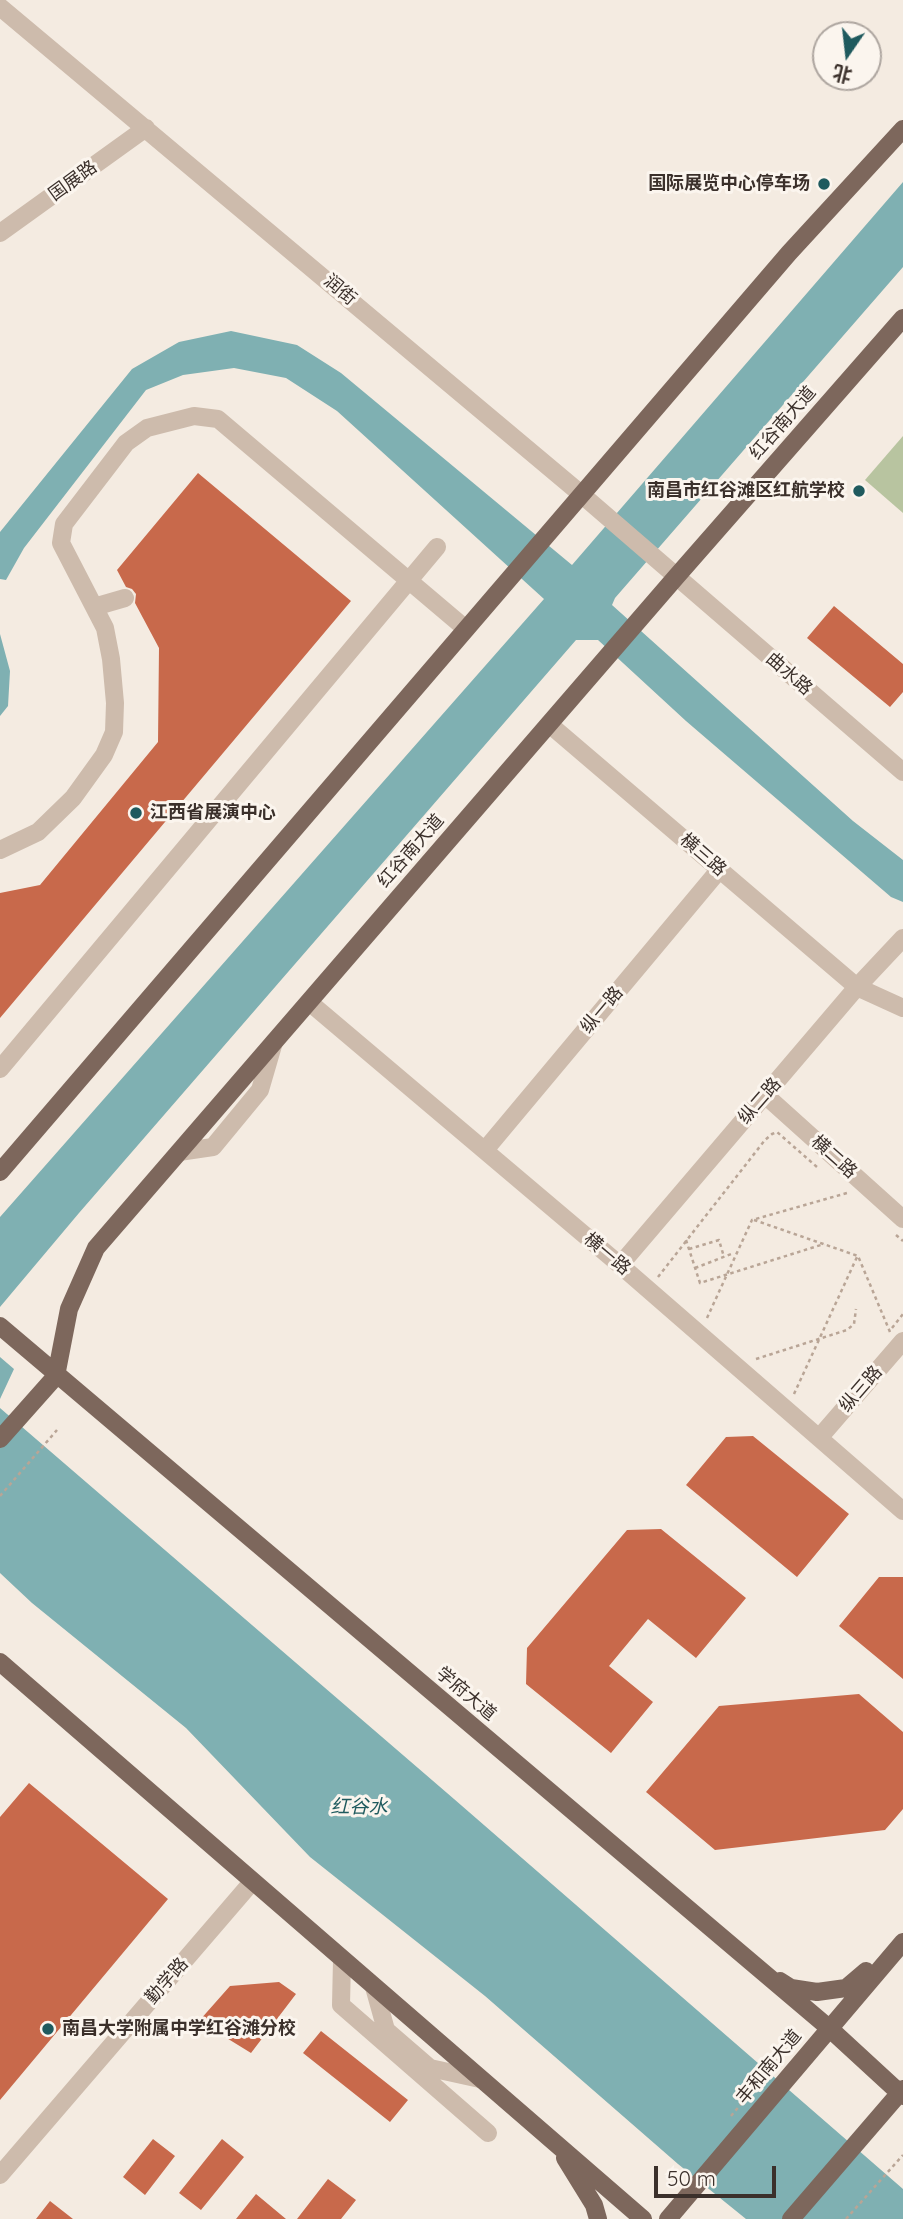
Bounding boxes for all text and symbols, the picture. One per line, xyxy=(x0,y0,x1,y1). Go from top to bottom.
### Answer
north arrow xyxy=(812,21,882,91)
text: 北 xyxy=(830,60,855,88)
street label: 国展路 xyxy=(45,156,101,206)
place label: 国际展览中心停车场 xyxy=(648,173,810,195)
marker: 国际展览中心停车场 xyxy=(816,176,832,192)
street label: 润街 xyxy=(319,270,361,310)
street label: 红谷南大道 xyxy=(745,382,821,464)
place label: 南昌市红谷滩区红航学校 xyxy=(647,480,845,502)
marker: 南昌市红谷滩区红航学校 xyxy=(851,483,867,499)
street label: 曲水路 xyxy=(762,648,816,700)
place label: 江西省展演中心 xyxy=(150,802,276,824)
marker: 江西省展演中心 xyxy=(128,805,144,821)
street label: 红谷南大道 xyxy=(373,810,449,892)
street label: 横三路 xyxy=(676,829,730,881)
street label: 纵一路 xyxy=(576,982,628,1038)
street label: 纵二路 xyxy=(734,1074,786,1128)
street label: 横二路 xyxy=(807,1131,861,1183)
street label: 横一路 xyxy=(579,1228,635,1280)
street label: 纵三路 xyxy=(835,1362,887,1416)
street label: 学府大道 xyxy=(431,1663,501,1725)
water label: 红谷水 xyxy=(331,1796,387,1818)
street label: 勤学路 xyxy=(141,1954,193,2008)
place label: 南昌大学附属中学红谷滩分校 xyxy=(62,2018,296,2040)
marker: 南昌大学附属中学红谷滩分校 xyxy=(40,2021,56,2037)
street label: 丰和南大道 xyxy=(732,2026,806,2108)
scale bar xyxy=(658,2152,780,2196)
text: 50 m xyxy=(667,2165,716,2191)

